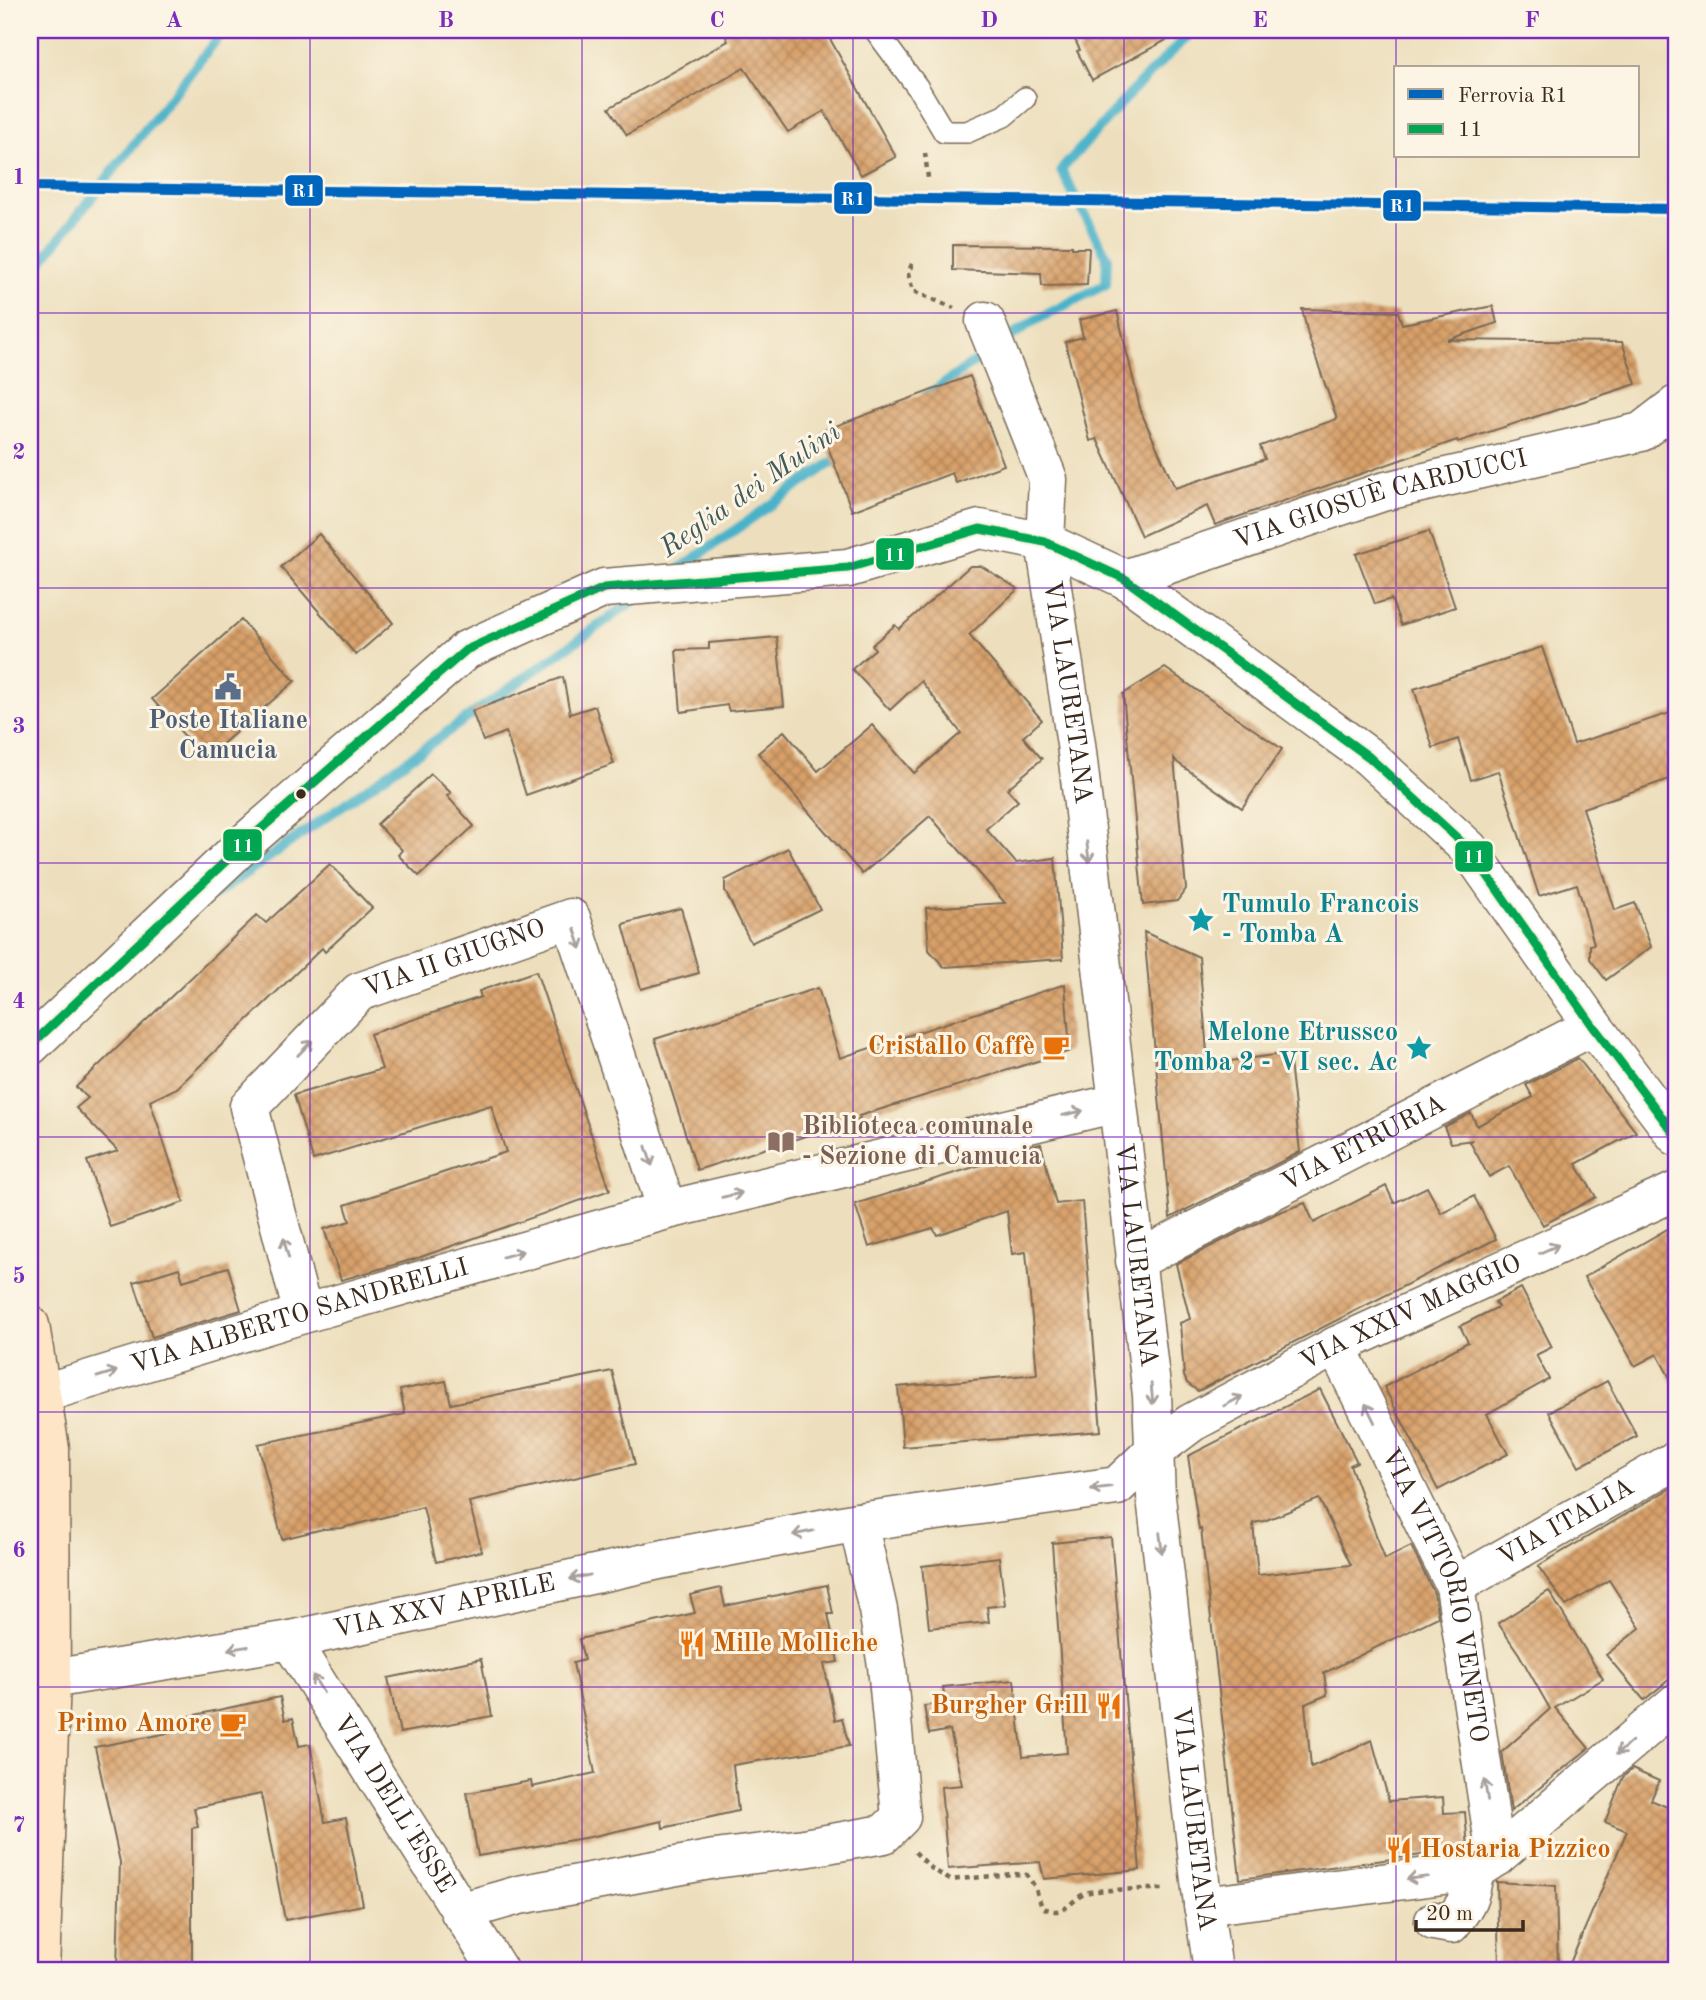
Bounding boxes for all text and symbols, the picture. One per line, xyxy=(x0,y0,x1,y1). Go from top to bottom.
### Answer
text: A xyxy=(165,9,183,32)
text: B xyxy=(438,9,454,32)
text: C xyxy=(709,9,725,32)
text: D xyxy=(980,9,998,32)
text: E xyxy=(1252,9,1268,32)
text: F xyxy=(1524,9,1540,32)
legend xyxy=(1394,66,1640,158)
text: Ferrovia R1 xyxy=(1458,86,1567,107)
text: 11 xyxy=(1458,120,1482,141)
text: 1 xyxy=(12,166,26,189)
line badge: R1 xyxy=(284,174,324,207)
line badge: R1 xyxy=(833,181,873,215)
text: R1 xyxy=(292,183,316,202)
line badge: R1 xyxy=(1382,189,1422,222)
text: R1 xyxy=(841,191,865,210)
text: R1 xyxy=(1390,198,1414,217)
water label: Reglia dei Mulini xyxy=(655,418,846,564)
text: 2 xyxy=(12,441,26,464)
street label: VIA GIOSUÈ CARDUCCI xyxy=(1231,446,1530,554)
line badge: 11 xyxy=(875,537,915,571)
text: 11 xyxy=(884,547,906,566)
street label: VIA LAURETANA xyxy=(1038,579,1096,805)
public building icon: Poste Italiane Camucia xyxy=(213,672,243,702)
place label: Poste Italiane Camucia xyxy=(148,708,308,764)
text: 3 xyxy=(12,715,26,738)
unlabelled marker xyxy=(294,787,308,801)
line badge: 11 xyxy=(222,828,263,862)
text: 11 xyxy=(232,838,254,857)
one-way arrow xyxy=(1082,840,1095,863)
line badge: 11 xyxy=(1454,840,1494,873)
text: 11 xyxy=(1463,849,1485,868)
place label: Tumulo Francois - Tomba A xyxy=(1222,892,1419,948)
place icon: Tumulo Francois - Tomba A xyxy=(1186,905,1216,935)
street label: VIA II GIUGNO xyxy=(360,915,549,1002)
one-way arrow xyxy=(573,928,586,950)
text: 4 xyxy=(12,990,26,1013)
place label: Melone Etrussco Tomba 2 - VI sec. Ac xyxy=(1154,1020,1398,1076)
cafe icon: Cristallo Caffè xyxy=(1041,1032,1071,1062)
place icon: Melone Etrussco Tomba 2 - VI sec. Ac xyxy=(1404,1033,1434,1063)
place label: Cristallo Caffè xyxy=(868,1034,1035,1060)
one-way arrow xyxy=(297,1040,314,1057)
street label: VIA ETRURIA xyxy=(1277,1091,1450,1196)
one-way arrow xyxy=(1061,1106,1084,1120)
place label: Biblioteca comunale - Sezione di Camucia xyxy=(802,1114,1042,1170)
library icon: Biblioteca comunale - Sezione di Camucia xyxy=(766,1127,796,1157)
street label: VIA LAURETANA xyxy=(1110,1142,1162,1368)
one-way arrow xyxy=(644,1144,656,1166)
one-way arrow xyxy=(720,1188,743,1201)
one-way arrow xyxy=(279,1237,292,1260)
one-way arrow xyxy=(1537,1242,1559,1255)
one-way arrow xyxy=(502,1247,524,1260)
street label: VIA XXIV MAGGIO xyxy=(1296,1250,1525,1375)
street label: VIA ALBERTO SANDRELLI xyxy=(128,1254,471,1379)
text: 5 xyxy=(12,1265,26,1288)
one-way arrow xyxy=(95,1367,117,1380)
one-way arrow xyxy=(1146,1383,1159,1405)
one-way arrow xyxy=(1223,1394,1243,1408)
one-way arrow xyxy=(1362,1403,1376,1424)
street label: VIA VITTORIO VENETO xyxy=(1376,1444,1492,1744)
street label: VIA ITALIA xyxy=(1494,1474,1639,1571)
one-way arrow xyxy=(1090,1482,1113,1495)
one-way arrow xyxy=(793,1526,815,1540)
one-way arrow xyxy=(1155,1531,1168,1554)
text: 6 xyxy=(12,1539,26,1562)
street label: VIA XXV APRILE xyxy=(331,1570,557,1643)
one-way arrow xyxy=(569,1571,592,1585)
restaurant icon: Mille Molliche xyxy=(677,1629,707,1659)
place label: Mille Molliche xyxy=(713,1631,878,1657)
one-way arrow xyxy=(227,1642,250,1655)
one-way arrow xyxy=(311,1675,325,1695)
restaurant icon: Burgher Grill xyxy=(1094,1691,1124,1721)
place label: Burgher Grill xyxy=(930,1693,1088,1719)
street label: VIA LAURETANA xyxy=(1167,1706,1220,1932)
cafe icon: Primo Amore xyxy=(218,1709,248,1739)
street label: VIA DELL'ESSE xyxy=(328,1710,459,1898)
place label: Primo Amore xyxy=(57,1711,212,1737)
one-way arrow xyxy=(1616,1740,1634,1756)
one-way arrow xyxy=(1479,1779,1492,1802)
text: 7 xyxy=(12,1814,26,1837)
restaurant icon: Hostaria Pizzico xyxy=(1384,1835,1414,1865)
place label: Hostaria Pizzico xyxy=(1420,1837,1611,1863)
one-way arrow xyxy=(1406,1872,1429,1885)
scale bar xyxy=(1416,1888,1522,1932)
text: 20 m xyxy=(1426,1904,1473,1925)

